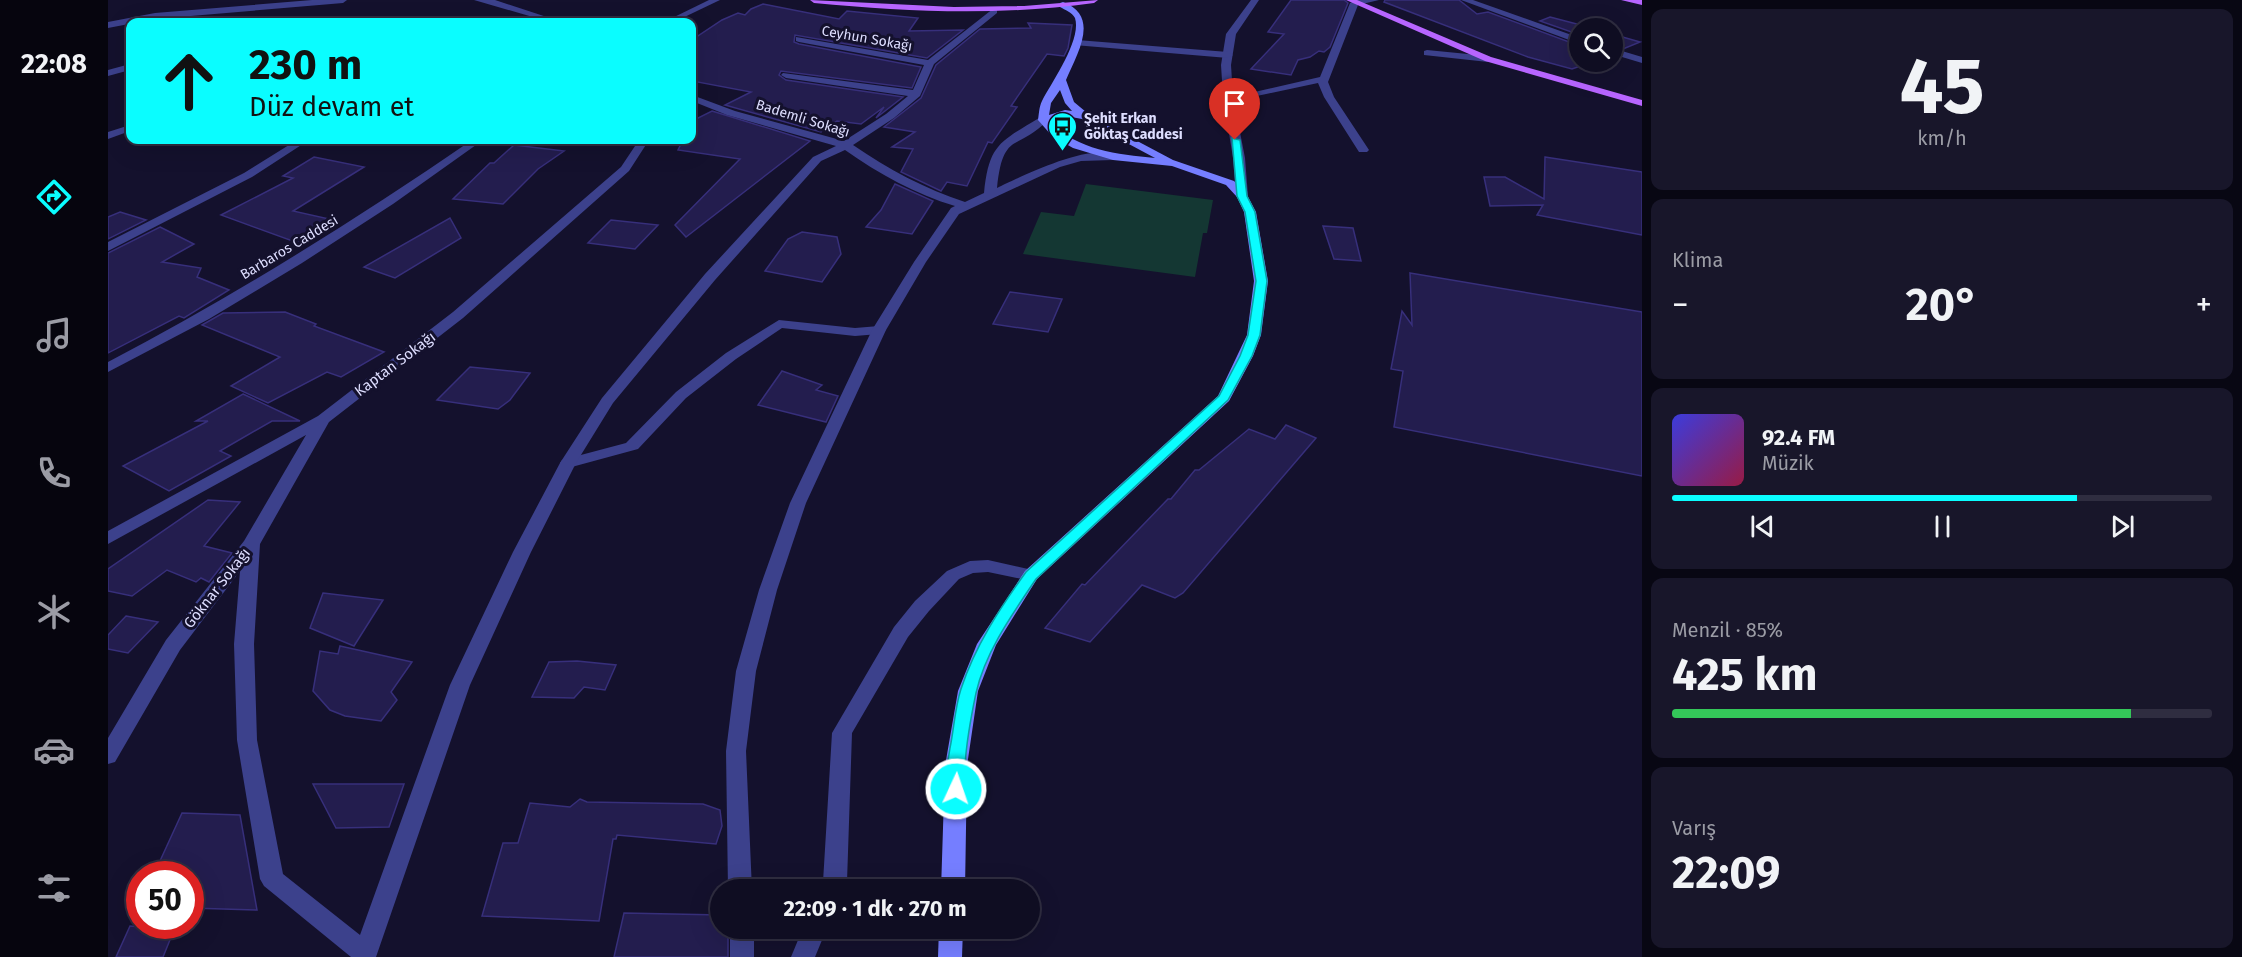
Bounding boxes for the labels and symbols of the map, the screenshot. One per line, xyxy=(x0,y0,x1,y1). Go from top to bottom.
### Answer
street label: Ceyhun Sokağı xyxy=(820,22,914,55)
pin xyxy=(1209,78,1260,140)
street label: Bademli Sokağı xyxy=(754,96,852,141)
bus stop icon: Şehit Erkan Göktaş Caddesi xyxy=(1047,110,1079,152)
place label: Şehit Erkan Göktaş Caddesi xyxy=(1084,110,1183,144)
street label: Barbaros Caddesi xyxy=(237,212,341,283)
street label: Kaptan Sokağı xyxy=(351,328,439,400)
street label: Göknar Sokağı xyxy=(180,544,254,632)
position arrow xyxy=(924,757,988,821)
speed limit sign: 50 xyxy=(126,861,204,939)

